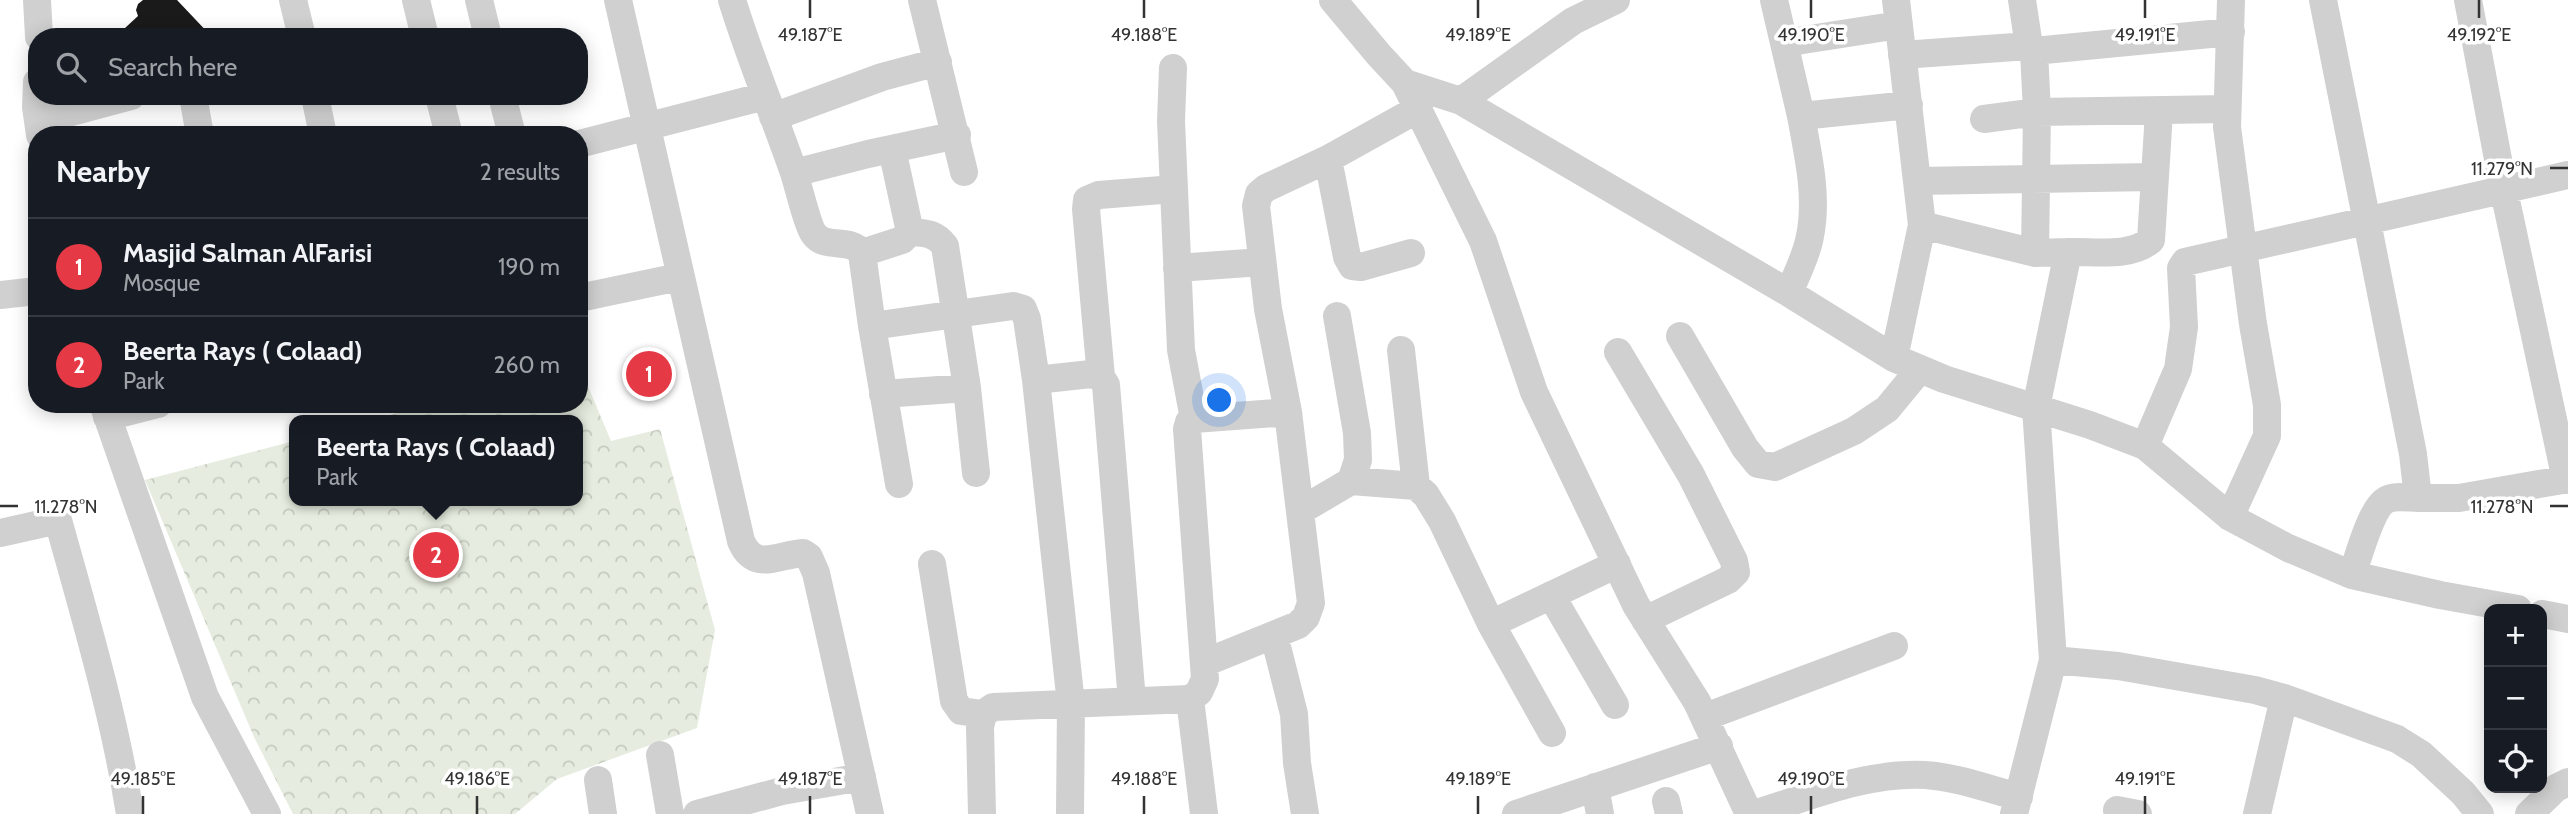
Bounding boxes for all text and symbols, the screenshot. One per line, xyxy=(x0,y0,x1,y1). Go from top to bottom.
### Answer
text: 49.187°E xyxy=(778,24,842,46)
text: 49.188°E xyxy=(1111,24,1177,46)
text: 49.189°E xyxy=(1445,24,1511,46)
text: 49.190°E xyxy=(1777,24,1845,46)
text: 49.191°E xyxy=(2115,24,2175,46)
text: 49.192°E xyxy=(2447,24,2511,46)
search box xyxy=(28,28,588,105)
icon: search xyxy=(52,48,90,86)
text: Search here xyxy=(108,51,237,83)
text: Nearby xyxy=(56,153,150,190)
text: 2 results xyxy=(480,158,560,186)
text: 11.279°N xyxy=(2471,158,2533,180)
text: Masjid Salman AlFarisi xyxy=(123,237,372,269)
text: 1 xyxy=(75,253,83,281)
text: 190 m xyxy=(498,253,560,281)
text: Mosque xyxy=(123,269,200,297)
text: Beerta Rays ( Colaad) xyxy=(123,335,363,367)
pin: 1 xyxy=(626,348,672,400)
text: 2 xyxy=(73,351,85,379)
text: 260 m xyxy=(493,351,560,379)
text: Park xyxy=(123,367,164,395)
your location xyxy=(1202,383,1236,417)
popup xyxy=(289,415,583,506)
text: Beerta Rays ( Colaad) xyxy=(316,431,556,463)
text: Park xyxy=(316,463,358,491)
text: 11.278°N xyxy=(35,496,97,518)
text: 11.278°N xyxy=(2471,496,2533,518)
pin: 2 xyxy=(413,529,459,581)
map controls xyxy=(2484,604,2547,793)
button: + xyxy=(2484,604,2547,667)
button: − xyxy=(2484,667,2547,730)
button: locate xyxy=(2484,730,2547,793)
text: 49.185°E xyxy=(110,768,176,790)
text: 49.186°E xyxy=(444,768,510,790)
text: 49.187°E xyxy=(778,768,842,790)
text: 49.188°E xyxy=(1111,768,1177,790)
text: 49.189°E xyxy=(1445,768,1511,790)
text: 49.190°E xyxy=(1777,768,1845,790)
text: 49.191°E xyxy=(2115,768,2175,790)

